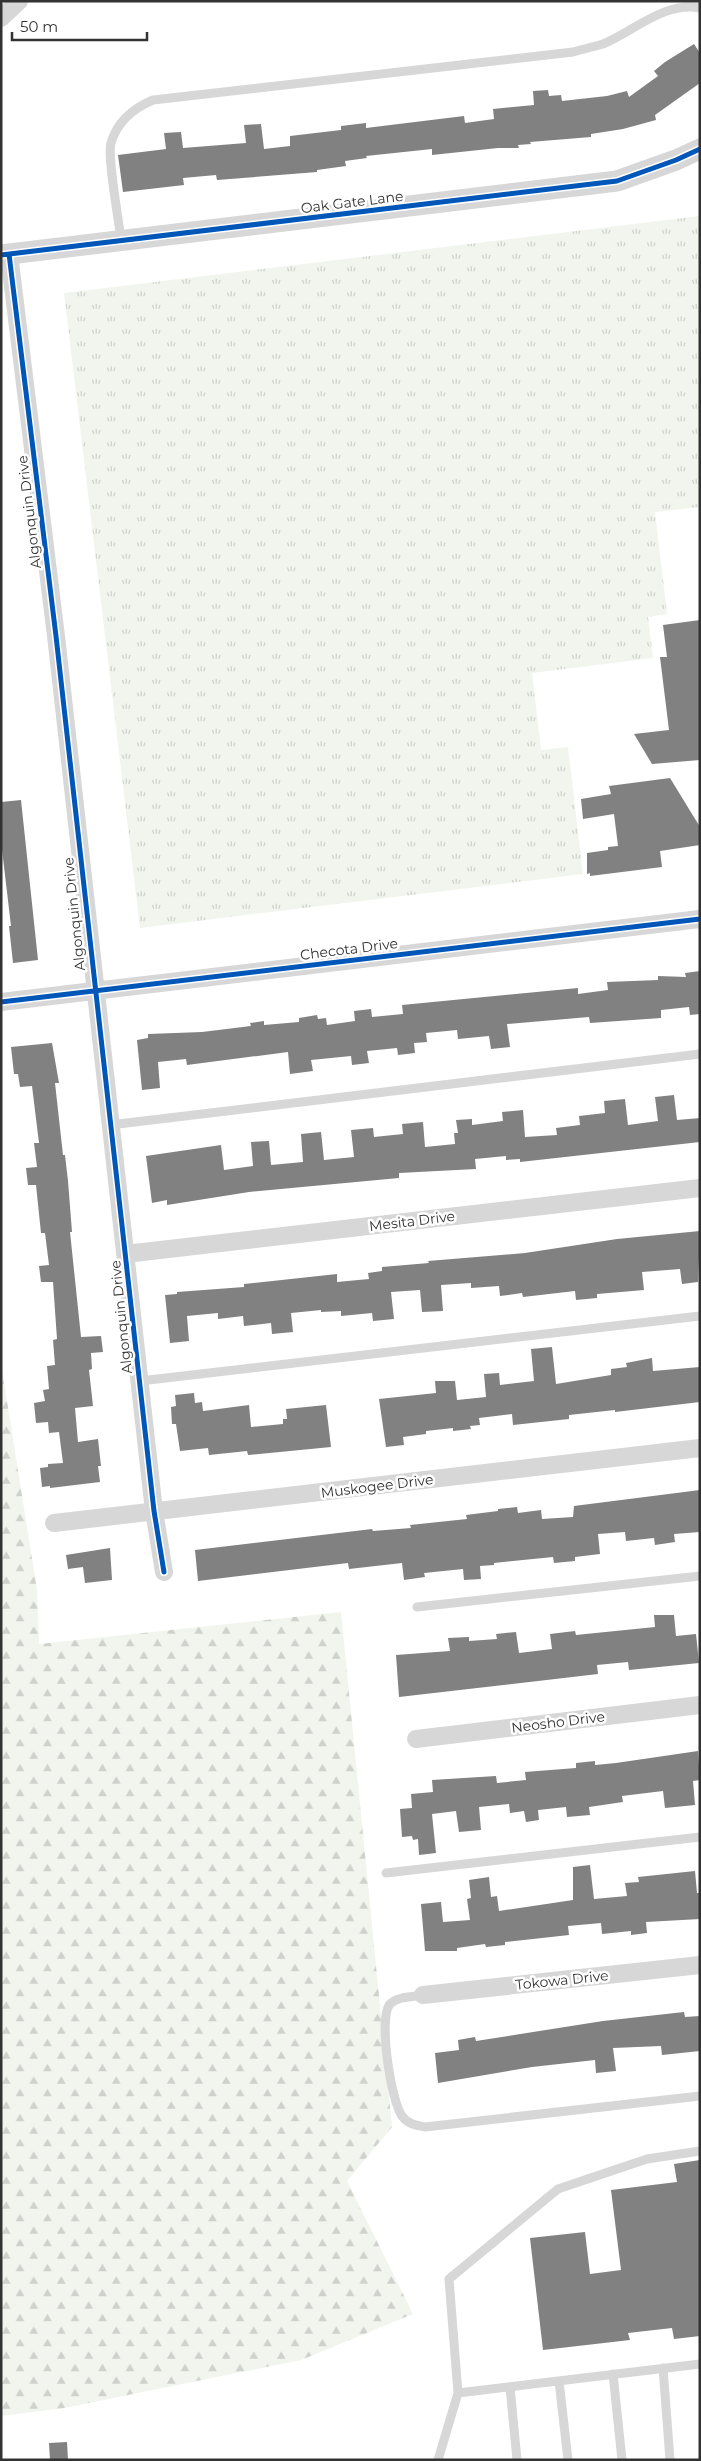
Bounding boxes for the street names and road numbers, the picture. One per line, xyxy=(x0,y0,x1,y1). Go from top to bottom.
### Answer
street label: Oak Gate Lane xyxy=(300,187,404,217)
street label: Algonquin Drive xyxy=(13,454,45,570)
street label: Algonquin Drive xyxy=(59,856,89,972)
street label: Checota Drive xyxy=(299,934,399,964)
street label: Mesita Drive xyxy=(368,1207,456,1235)
street label: Algonquin Drive xyxy=(106,1259,136,1375)
street label: Muskogee Drive xyxy=(320,1470,434,1502)
street label: Neosho Drive xyxy=(510,1707,606,1737)
street label: Tokowa Drive xyxy=(515,1966,609,1994)

